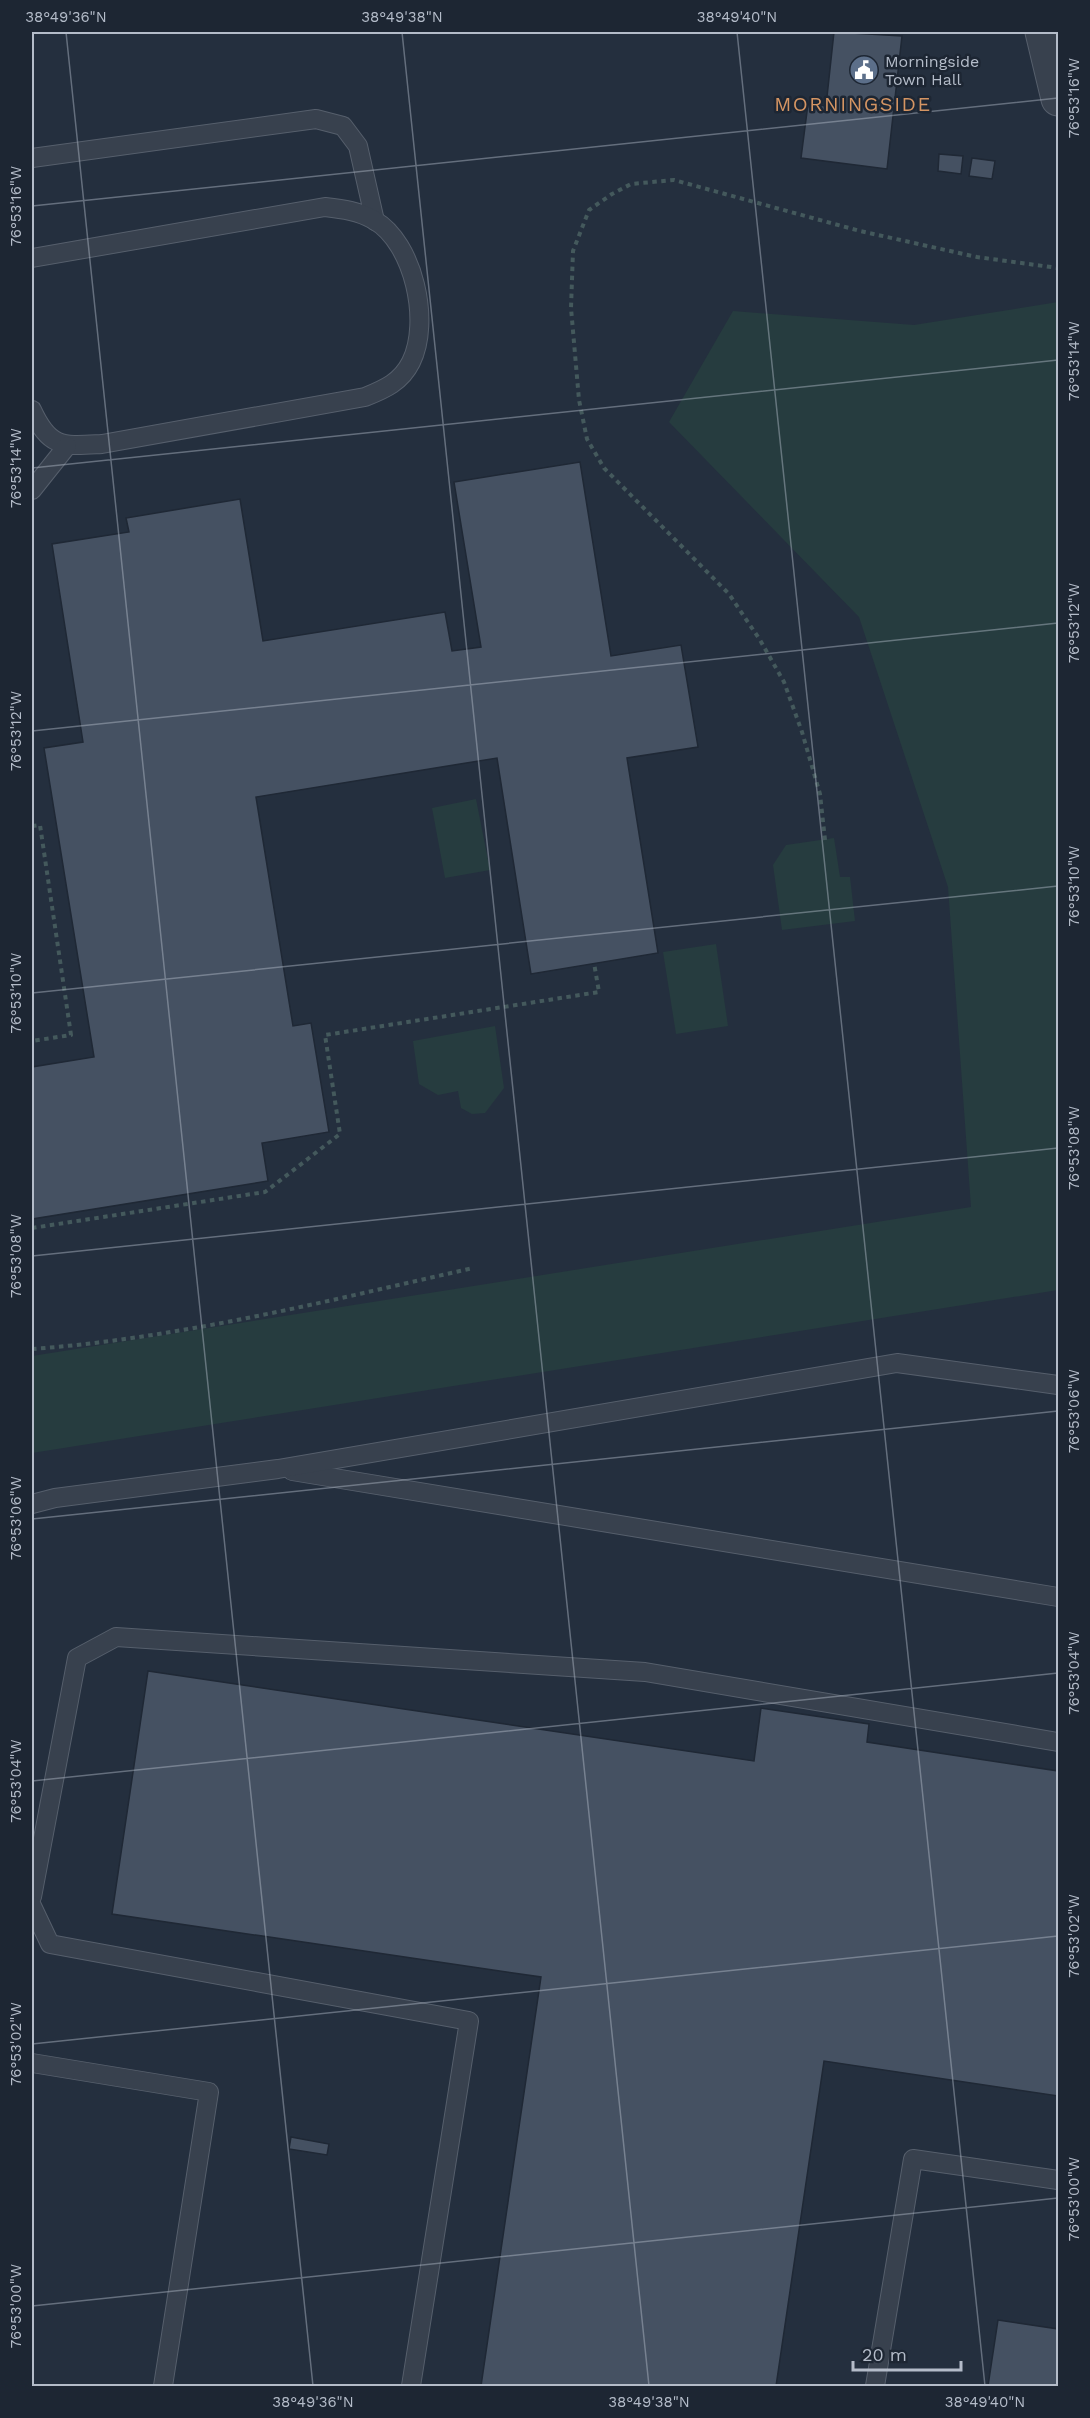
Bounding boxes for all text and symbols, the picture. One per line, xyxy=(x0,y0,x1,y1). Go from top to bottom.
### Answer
text: 38°49'36"N xyxy=(25,8,107,26)
text: 38°49'38"N xyxy=(361,8,443,26)
text: 38°49'40"N xyxy=(697,8,777,26)
place label: Morningside Town Hall xyxy=(885,52,979,89)
public building icon: Morningside Town Hall xyxy=(848,54,880,86)
text: 76°53'16"W xyxy=(1065,58,1083,138)
district label: MORNINGSIDE xyxy=(774,92,932,116)
text: 76°53'16"W xyxy=(7,166,25,246)
text: 76°53'14"W xyxy=(1065,321,1083,401)
text: 76°53'14"W xyxy=(7,428,25,508)
text: 76°53'12"W xyxy=(1065,583,1083,663)
text: 76°53'12"W xyxy=(7,691,25,771)
text: 76°53'10"W xyxy=(1065,846,1083,926)
text: 76°53'10"W xyxy=(7,953,25,1033)
text: 76°53'08"W xyxy=(1065,1106,1083,1190)
text: 76°53'08"W xyxy=(7,1214,25,1298)
text: 76°53'06"W xyxy=(1065,1369,1083,1453)
text: 76°53'06"W xyxy=(7,1476,25,1560)
text: 76°53'04"W xyxy=(1065,1631,1083,1715)
text: 76°53'04"W xyxy=(7,1739,25,1823)
text: 76°53'02"W xyxy=(1065,1894,1083,1978)
text: 76°53'02"W xyxy=(7,2002,25,2086)
text: 76°53'00"W xyxy=(1065,2157,1083,2241)
text: 76°53'00"W xyxy=(7,2264,25,2348)
scale bar xyxy=(853,2334,961,2372)
text: 20 m xyxy=(862,2344,907,2365)
text: 38°49'36"N xyxy=(272,2393,354,2411)
text: 38°49'38"N xyxy=(608,2393,690,2411)
text: 38°49'40"N xyxy=(945,2393,1025,2411)

